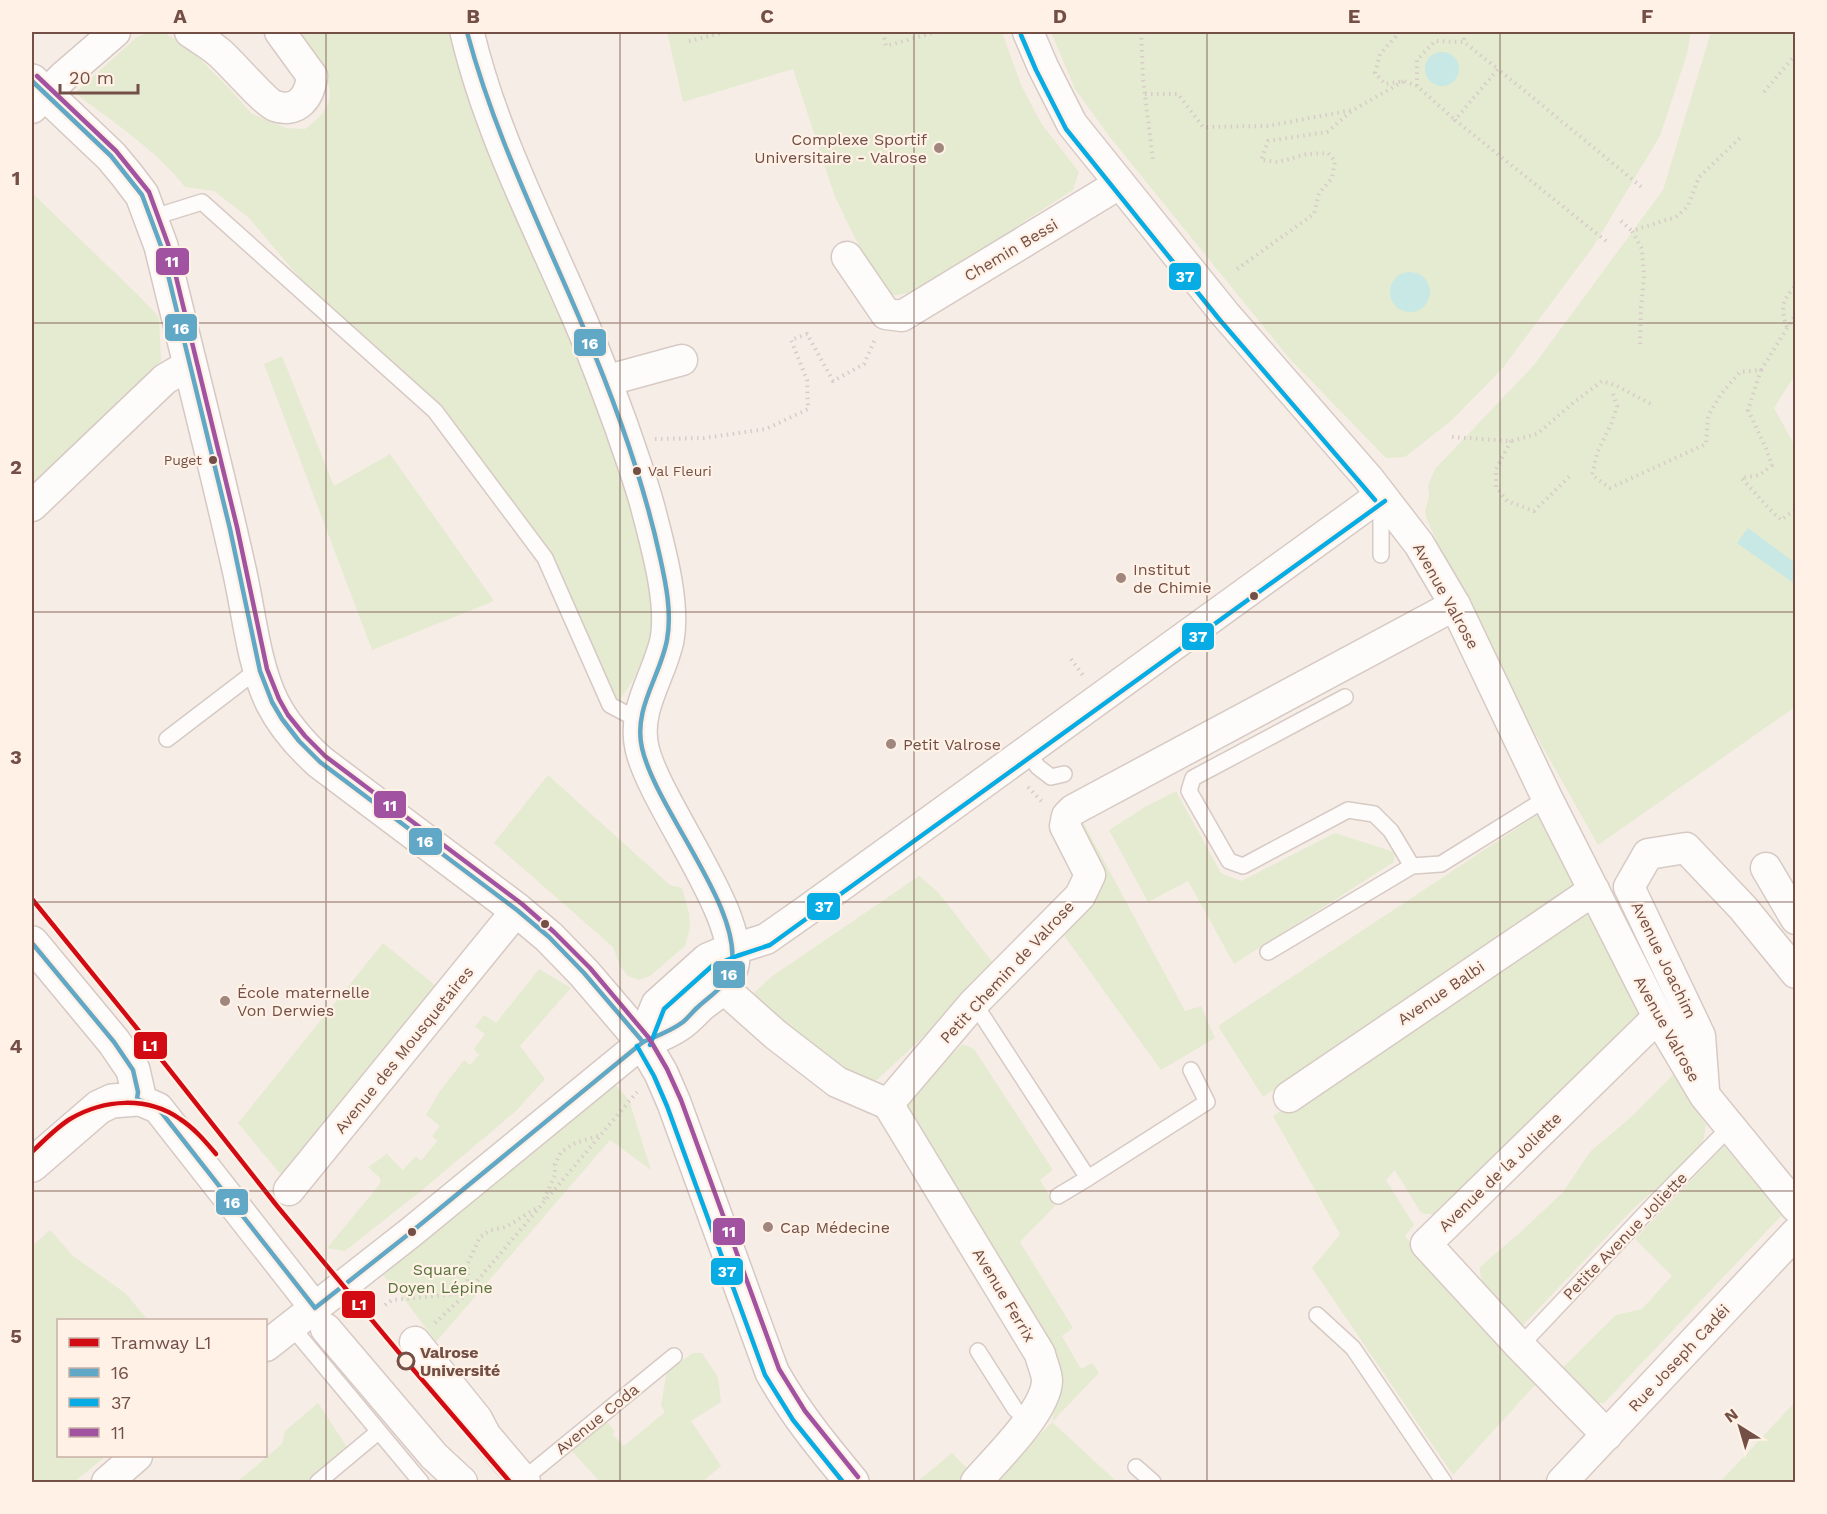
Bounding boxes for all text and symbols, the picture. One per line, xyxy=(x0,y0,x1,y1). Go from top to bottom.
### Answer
text: A xyxy=(173,4,187,28)
text: B xyxy=(466,4,480,28)
text: C xyxy=(760,4,774,28)
text: D xyxy=(1053,4,1067,28)
text: E xyxy=(1348,4,1360,28)
text: F xyxy=(1641,4,1653,28)
scale bar xyxy=(60,57,138,95)
text: 20 m xyxy=(69,67,114,88)
place label: Complexe Sportif Universitaire - Valrose xyxy=(754,130,928,167)
marker: Complexe Sportif Universitaire - Valrose xyxy=(932,141,946,155)
text: 1 xyxy=(12,166,20,190)
street label: Chemin Bessi xyxy=(961,215,1061,285)
line badge: 11 xyxy=(155,247,190,276)
text: 11 xyxy=(165,252,179,271)
line badge: 37 xyxy=(1168,262,1202,291)
text: 37 xyxy=(1176,267,1195,286)
line badge: 16 xyxy=(164,313,198,342)
text: 16 xyxy=(173,319,190,338)
line badge: 16 xyxy=(573,328,607,357)
text: 16 xyxy=(582,334,599,353)
place label: Puget xyxy=(164,452,202,468)
marker: Puget xyxy=(207,454,219,466)
text: 2 xyxy=(10,455,22,479)
place label: Val Fleuri xyxy=(648,463,712,479)
marker: Val Fleuri xyxy=(631,465,643,477)
street label: Avenue Valrose xyxy=(1409,540,1483,652)
place label: Institut de Chimie xyxy=(1133,560,1212,597)
marker: Institut de Chimie xyxy=(1114,571,1128,585)
unlabelled marker xyxy=(1248,590,1260,602)
line badge: 37 xyxy=(1181,622,1215,651)
text: 37 xyxy=(1189,627,1208,646)
place label: Petit Valrose xyxy=(903,735,1001,754)
marker: Petit Valrose xyxy=(884,737,898,751)
text: 3 xyxy=(10,745,22,769)
line badge: 11 xyxy=(373,790,407,819)
text: 11 xyxy=(383,796,397,815)
line badge: 16 xyxy=(408,827,443,856)
text: 16 xyxy=(417,832,434,851)
line badge: 37 xyxy=(806,892,841,921)
text: 37 xyxy=(815,897,834,916)
street label: Petit Chemin de Valrose xyxy=(936,897,1078,1047)
street label: Avenue Joachim xyxy=(1627,898,1701,1022)
unlabelled marker xyxy=(539,918,551,930)
street label: Avenue Balbi xyxy=(1394,957,1488,1029)
line badge: 16 xyxy=(712,960,746,989)
street label: Avenue des Mousquetaires xyxy=(331,963,477,1137)
text: 16 xyxy=(721,965,738,984)
street label: Avenue Valrose xyxy=(1630,973,1704,1085)
place label: École maternelle Von Derwies xyxy=(237,983,370,1020)
marker: École maternelle Von Derwies xyxy=(218,994,232,1008)
line badge: L1 xyxy=(133,1031,168,1060)
text: 4 xyxy=(10,1034,23,1058)
text: L1 xyxy=(142,1036,158,1055)
street label: Avenue de la Joliette xyxy=(1435,1108,1565,1236)
street label: Petite Avenue Joliette xyxy=(1559,1168,1691,1304)
line badge: 16 xyxy=(215,1188,249,1216)
text: 16 xyxy=(224,1193,241,1212)
line badge: 11 xyxy=(712,1217,746,1246)
place label: Cap Médecine xyxy=(780,1218,890,1237)
marker: Cap Médecine xyxy=(761,1220,775,1234)
text: 11 xyxy=(722,1222,736,1241)
unlabelled marker xyxy=(406,1226,418,1238)
street label: Avenue Ferrix xyxy=(969,1245,1039,1345)
line badge: 37 xyxy=(710,1257,744,1286)
park label: Square Doyen Lépine xyxy=(387,1260,493,1297)
text: 37 xyxy=(718,1262,737,1281)
line badge: L1 xyxy=(341,1290,376,1319)
text: L1 xyxy=(351,1295,367,1314)
street label: Rue Joseph Cadéi xyxy=(1624,1300,1734,1416)
legend xyxy=(57,1319,267,1457)
text: 5 xyxy=(10,1324,22,1348)
text: Tramway L1 xyxy=(111,1332,211,1353)
place label: Valrose Université xyxy=(420,1343,500,1380)
marker: Valrose Université xyxy=(397,1352,415,1370)
text: 16 xyxy=(111,1362,129,1383)
street label: Avenue Coda xyxy=(551,1380,643,1458)
text: 37 xyxy=(111,1392,131,1413)
north arrow xyxy=(1710,1397,1770,1457)
text: N xyxy=(1721,1404,1742,1427)
text: 11 xyxy=(111,1422,125,1443)

